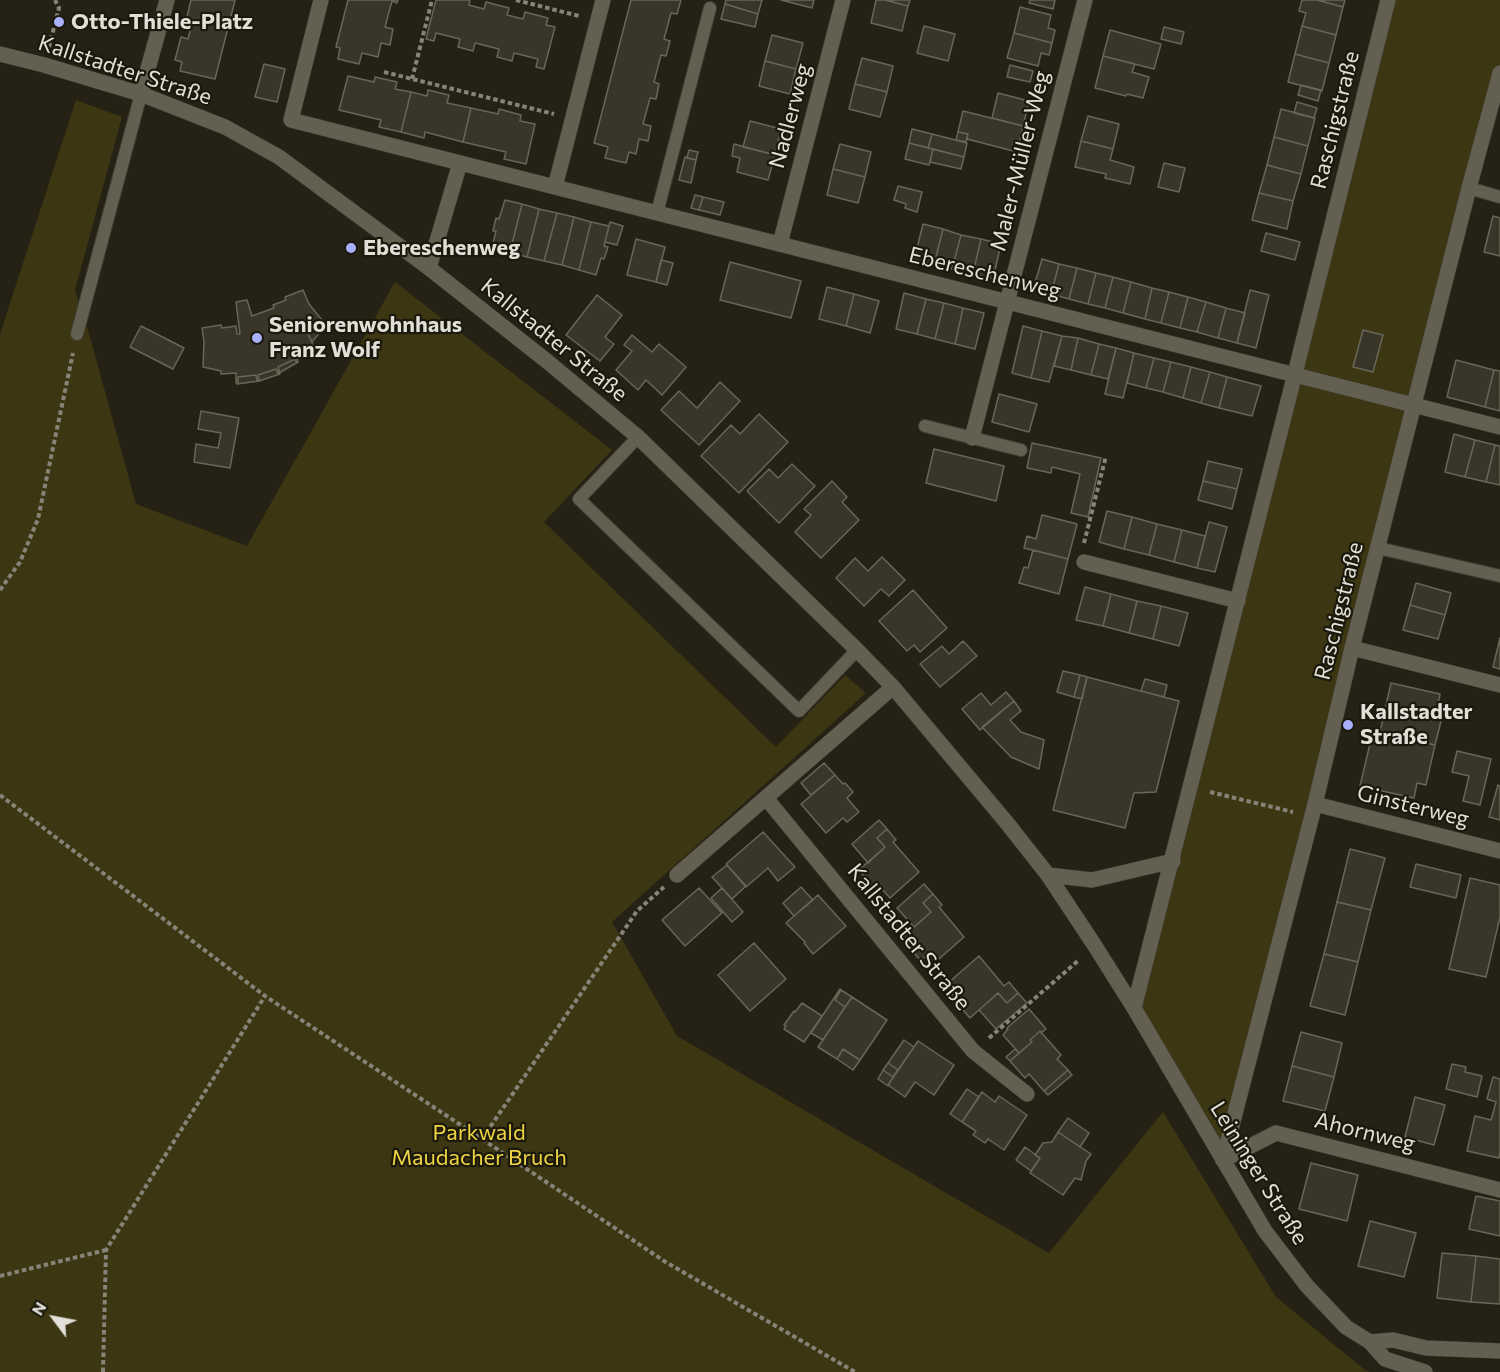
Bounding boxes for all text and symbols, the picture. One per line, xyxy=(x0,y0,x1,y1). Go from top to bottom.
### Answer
place label: Otto-Thiele-Platz xyxy=(71,9,253,35)
marker: Otto-Thiele-Platz xyxy=(52,15,66,29)
street label: Kallstadter Straße xyxy=(35,30,215,110)
street label: Raschigstraße xyxy=(1305,48,1365,192)
street label: Nadlerweg xyxy=(763,61,817,171)
street label: Maler-Müller-Weg xyxy=(985,68,1055,254)
place label: Ebereschenweg xyxy=(363,235,520,261)
marker: Ebereschenweg xyxy=(344,241,358,255)
street label: Ebereschenweg xyxy=(906,241,1064,305)
street label: Kallstadter Straße xyxy=(475,273,633,407)
place label: Seniorenwohnhaus Franz Wolf xyxy=(269,312,462,364)
marker: Seniorenwohnhaus Franz Wolf xyxy=(250,331,264,345)
street label: Raschigstraße xyxy=(1309,539,1369,683)
place label: Kallstadter Straße xyxy=(1360,699,1473,750)
marker: Kallstadter Straße xyxy=(1341,718,1355,732)
street label: Ginsterweg xyxy=(1354,779,1472,833)
street label: Kallstadter Straße xyxy=(842,858,976,1016)
street label: Leininger Straße xyxy=(1204,1097,1314,1249)
street label: Ahornweg xyxy=(1312,1107,1418,1157)
park label: Parkwald Maudacher Bruch xyxy=(391,1120,567,1172)
north arrow xyxy=(24,1288,84,1348)
text: N xyxy=(27,1298,50,1318)

